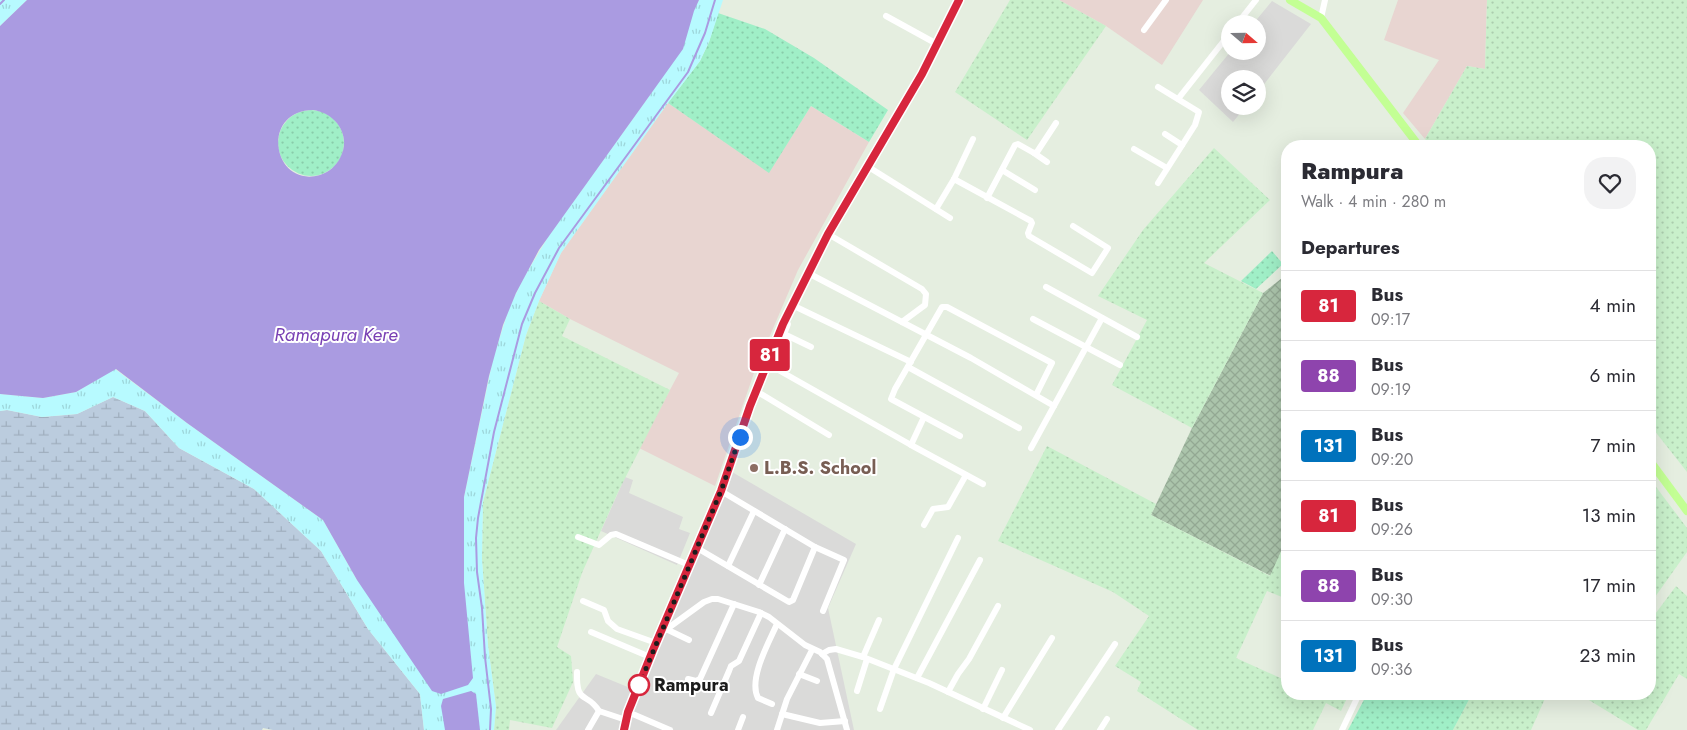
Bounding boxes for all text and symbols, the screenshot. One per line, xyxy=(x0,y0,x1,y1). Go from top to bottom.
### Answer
north arrow xyxy=(1221,15,1266,60)
map controls xyxy=(1221,15,1266,115)
button: layers xyxy=(1221,70,1266,115)
text: Rampura xyxy=(1301,153,1403,188)
button: heart xyxy=(1584,157,1636,209)
text: Walk · 4 min · 280 m xyxy=(1301,190,1446,213)
text: Departures xyxy=(1301,234,1400,261)
text: Bus xyxy=(1371,281,1403,308)
text: 4 min xyxy=(1589,292,1636,319)
text: 81 xyxy=(1318,293,1339,319)
text: 09:17 xyxy=(1371,308,1410,331)
water label: Ramapura Kere xyxy=(274,321,398,348)
line badge: 81 xyxy=(748,339,792,371)
text: 81 xyxy=(760,342,780,368)
text: Bus xyxy=(1371,351,1403,378)
text: 6 min xyxy=(1590,362,1636,389)
text: 88 xyxy=(1317,363,1340,389)
text: 09:19 xyxy=(1371,378,1411,401)
text: Bus xyxy=(1371,421,1403,448)
your location xyxy=(728,425,753,450)
text: 7 min xyxy=(1591,432,1636,459)
text: 131 xyxy=(1314,433,1343,459)
text: 09:20 xyxy=(1371,448,1413,471)
place label: L.B.S. School xyxy=(764,455,876,481)
marker: L.B.S. School xyxy=(748,462,760,474)
text: Bus xyxy=(1371,491,1403,518)
text: 13 min xyxy=(1582,502,1636,529)
text: 81 xyxy=(1318,503,1339,529)
text: 09:26 xyxy=(1371,518,1413,541)
text: Bus xyxy=(1371,561,1403,588)
text: 17 min xyxy=(1582,572,1636,599)
text: 88 xyxy=(1317,573,1340,599)
text: 09:30 xyxy=(1371,588,1413,611)
text: Bus xyxy=(1371,631,1403,658)
text: 23 min xyxy=(1579,642,1636,669)
text: 131 xyxy=(1314,643,1343,669)
text: 09:36 xyxy=(1371,658,1413,681)
place label: Rampura xyxy=(654,672,729,698)
marker: Rampura xyxy=(628,674,650,696)

